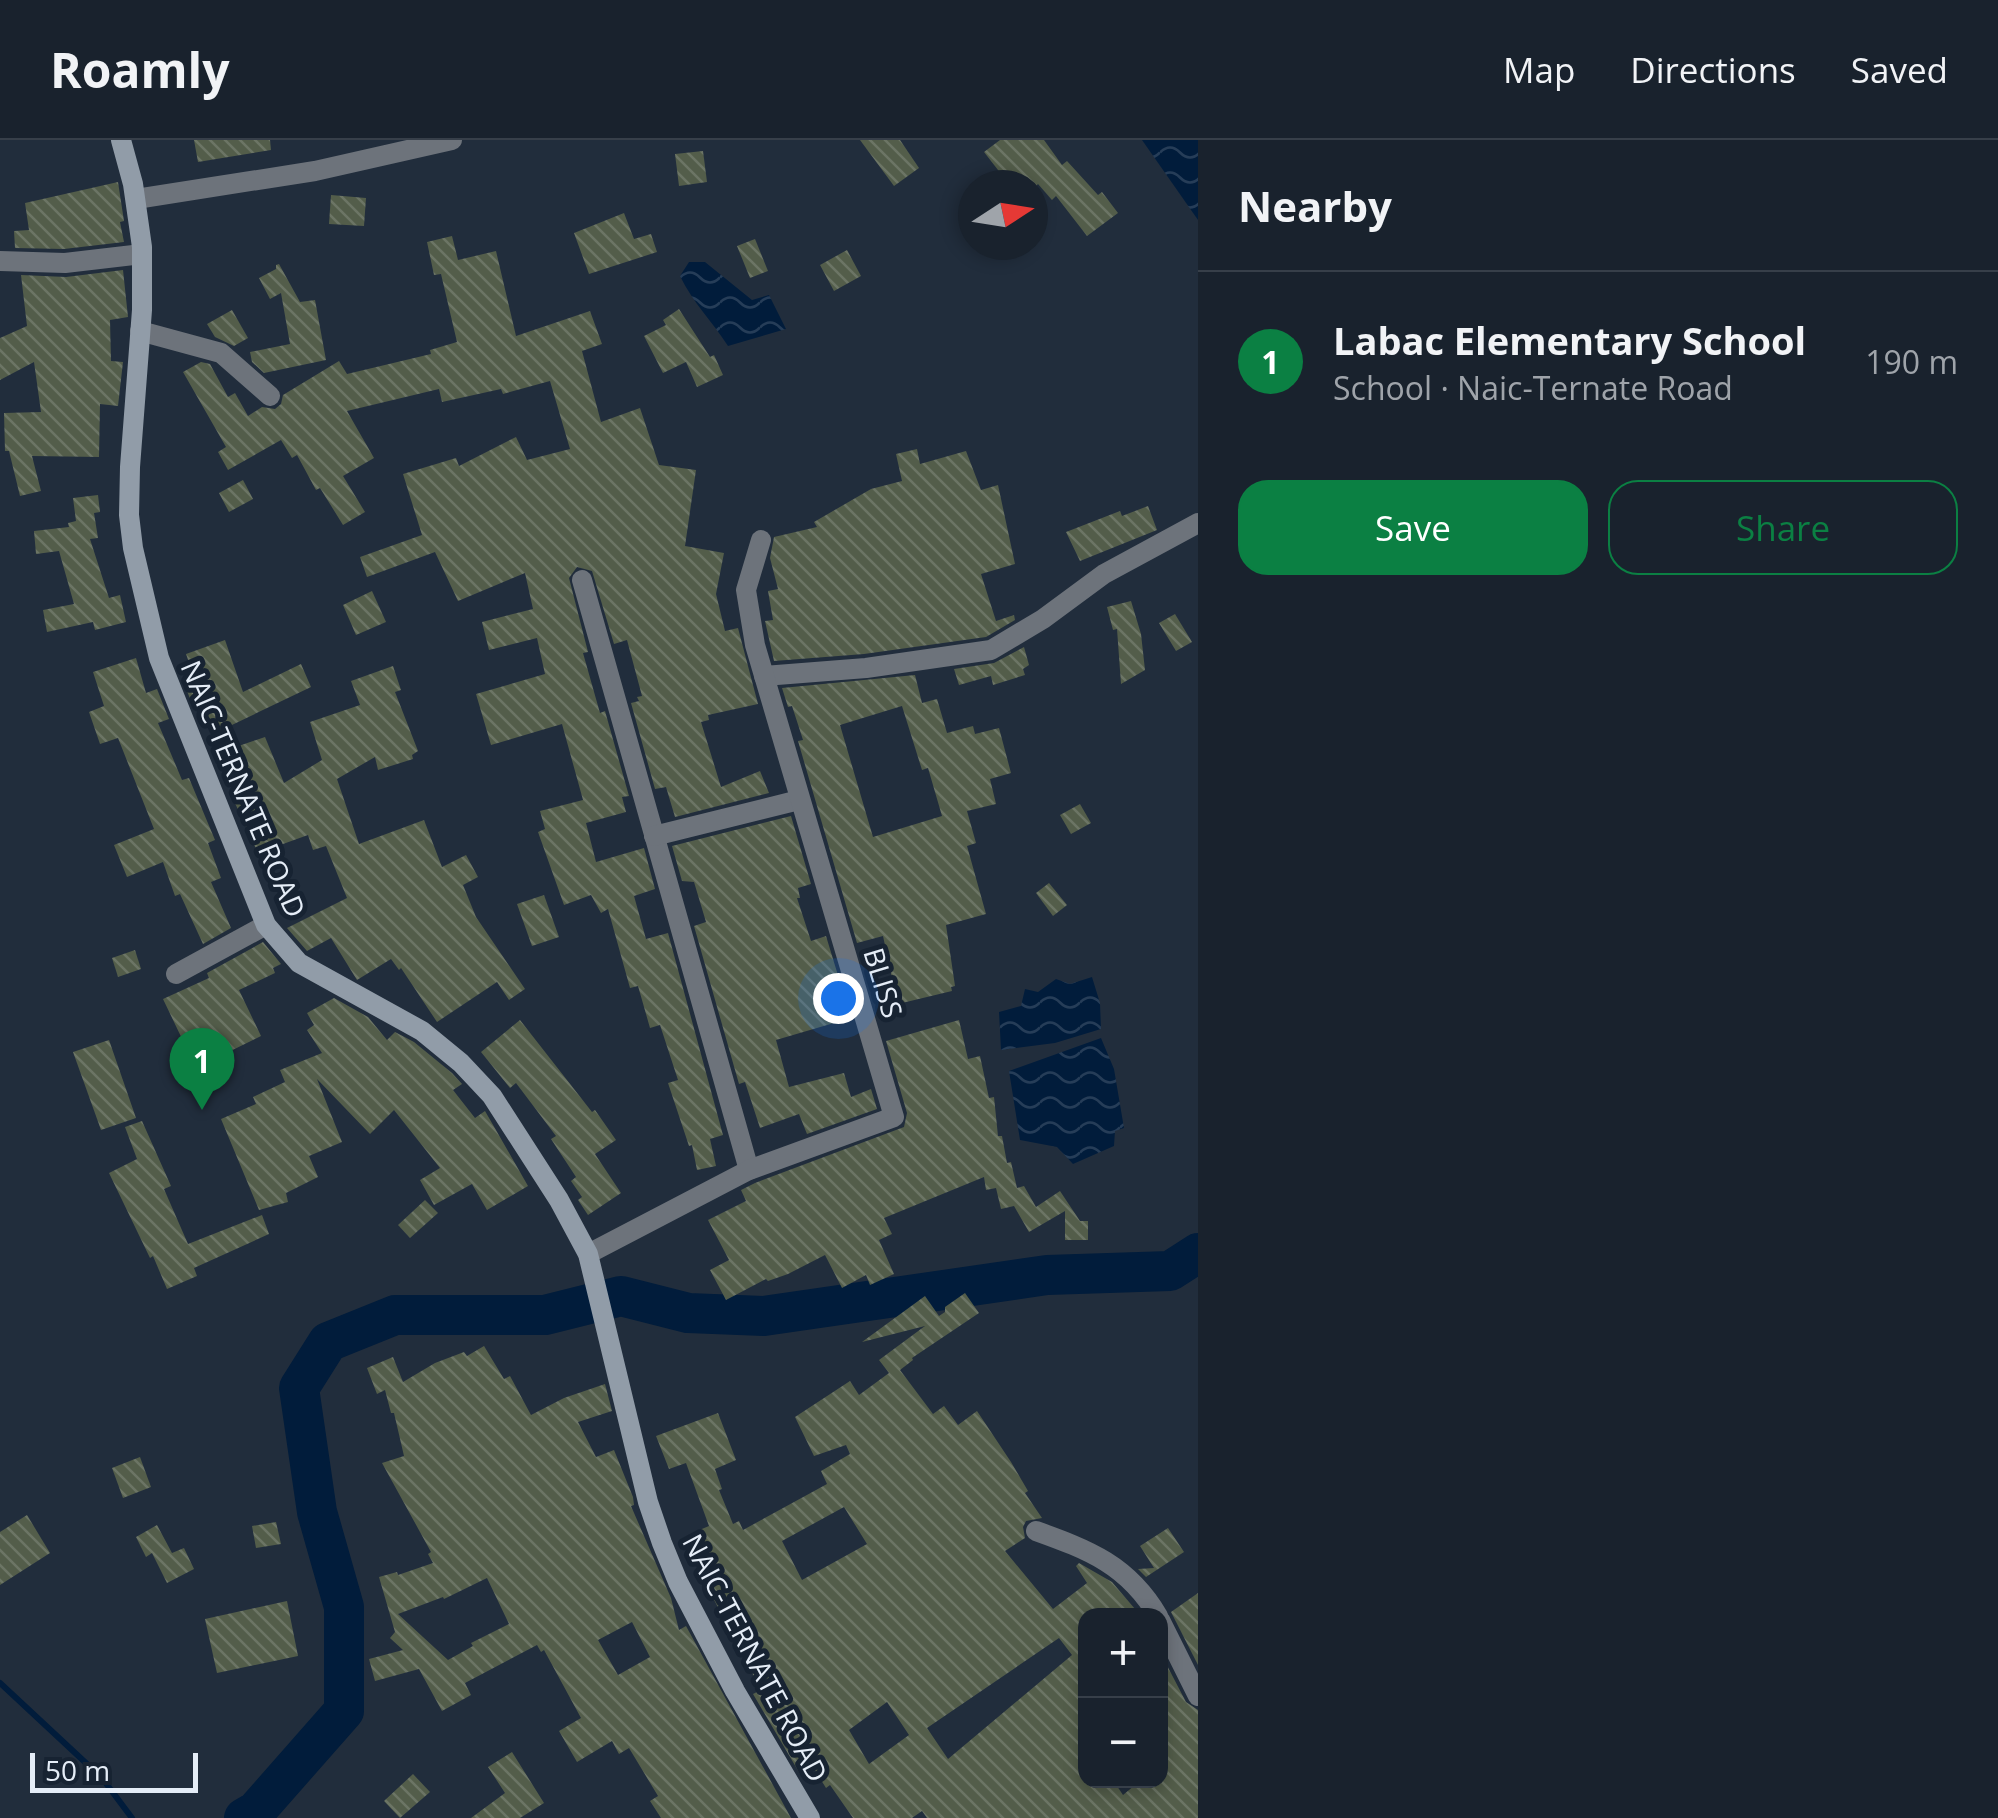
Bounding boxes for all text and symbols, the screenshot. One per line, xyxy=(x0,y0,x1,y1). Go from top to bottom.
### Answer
text: Roamly xyxy=(50,37,229,102)
text: Map xyxy=(1503,46,1575,93)
text: Directions xyxy=(1630,46,1796,93)
text: Saved xyxy=(1851,46,1948,93)
north arrow xyxy=(958,170,1048,260)
text: Nearby xyxy=(1238,177,1392,234)
text: Labac Elementary School xyxy=(1333,314,1806,366)
text: 1 xyxy=(1261,340,1280,383)
text: 190 m xyxy=(1865,340,1958,383)
text: School · Naic-Ternate Road xyxy=(1333,366,1733,409)
button: Save xyxy=(1238,480,1588,575)
button: Share xyxy=(1608,480,1958,575)
street label: NAIC-TERNATE ROAD xyxy=(173,654,315,923)
street label: BLISS xyxy=(855,943,913,1022)
your location xyxy=(813,973,864,1024)
pin: 1 xyxy=(170,1028,234,1110)
street label: NAIC-TERNATE ROAD xyxy=(674,1527,837,1788)
map controls xyxy=(1078,1608,1168,1788)
button: + xyxy=(1078,1608,1168,1698)
button: − xyxy=(1078,1698,1168,1788)
scale bar xyxy=(30,1748,198,1792)
text: 50 m xyxy=(45,1751,110,1789)

